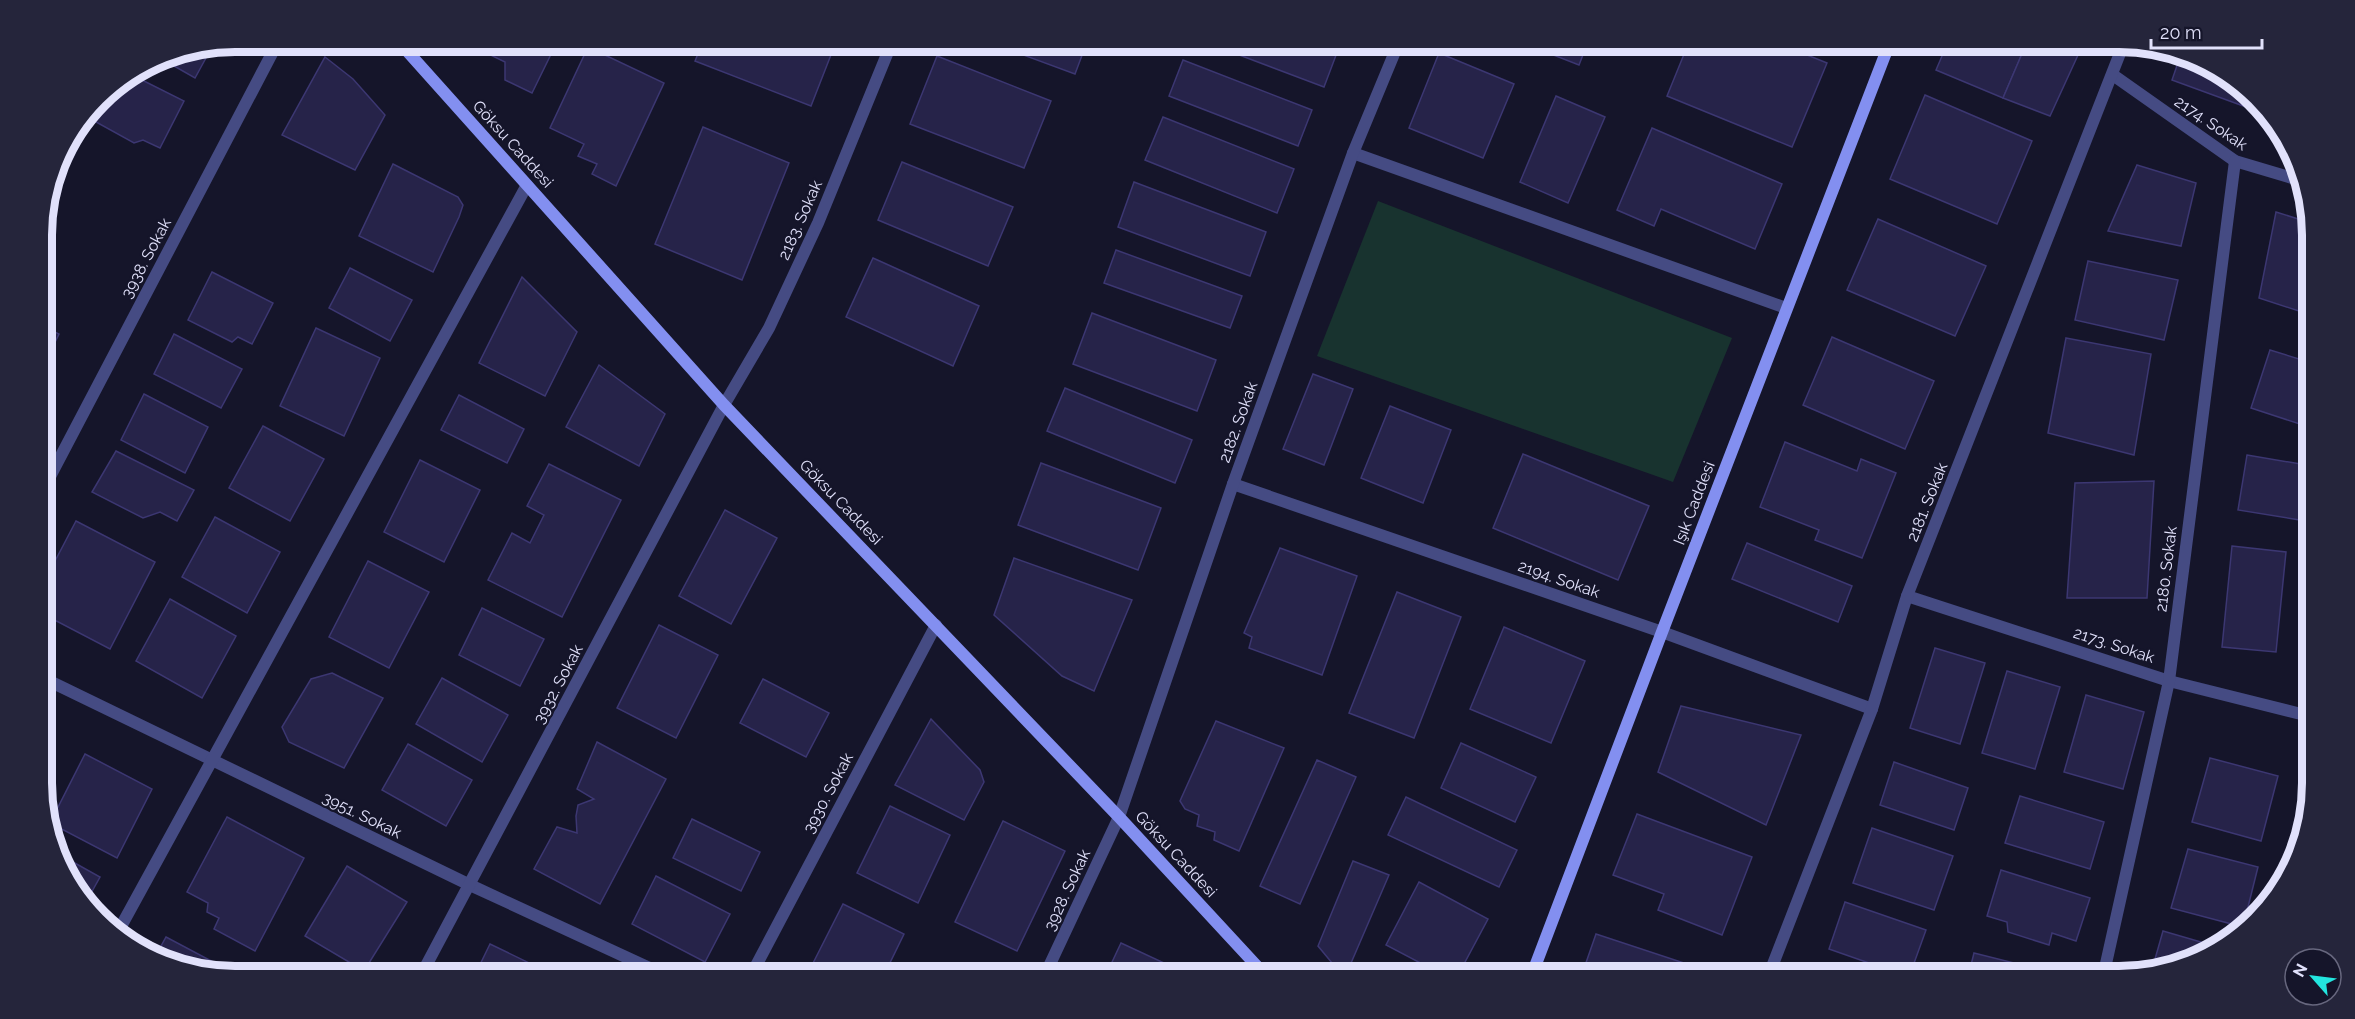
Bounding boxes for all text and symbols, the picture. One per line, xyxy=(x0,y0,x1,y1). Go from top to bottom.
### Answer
scale bar xyxy=(2151,12,2262,50)
text: 20 m xyxy=(2160,22,2202,43)
street label: 2174. Sokak xyxy=(2171,92,2251,155)
street label: Göksu Caddesi xyxy=(469,96,557,192)
street label: 2183. Sokak xyxy=(774,177,826,263)
street label: 3938. Sokak xyxy=(117,214,175,301)
street label: 2182. Sokak xyxy=(1215,378,1262,465)
street label: Göksu Caddesi xyxy=(796,455,886,549)
street label: Işık Caddesi xyxy=(1669,459,1719,547)
street label: 2181. Sokak xyxy=(1903,459,1952,544)
street label: 2180. Sokak xyxy=(2151,524,2181,613)
street label: 2194. Sokak xyxy=(1516,556,1603,602)
street label: 2173. Sokak xyxy=(2071,623,2157,667)
street label: 3932. Sokak xyxy=(529,641,587,727)
street label: 3930. Sokak xyxy=(799,749,857,836)
street label: 3951. Sokak xyxy=(319,788,405,842)
street label: Göksu Caddesi xyxy=(1131,807,1221,901)
street label: 3928. Sokak xyxy=(1040,846,1094,934)
north arrow xyxy=(2283,947,2343,1007)
text: N xyxy=(2289,960,2311,980)

